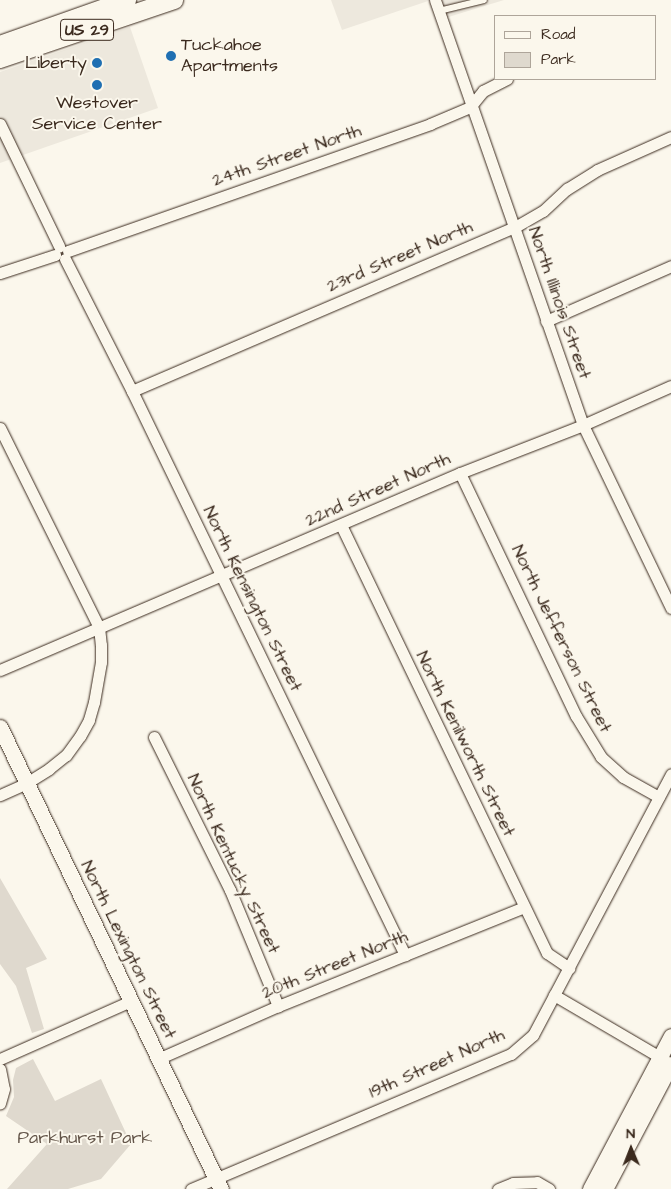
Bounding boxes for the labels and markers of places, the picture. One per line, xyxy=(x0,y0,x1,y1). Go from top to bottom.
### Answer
place label: Tuckahoe Apartments xyxy=(181,35,278,78)
marker: Tuckahoe Apartments xyxy=(165,50,177,62)
place label: Liberty xyxy=(25,52,87,74)
marker: Liberty xyxy=(91,57,103,69)
marker: Westover Service Center xyxy=(91,79,103,91)
place label: Westover Service Center xyxy=(32,93,162,136)

